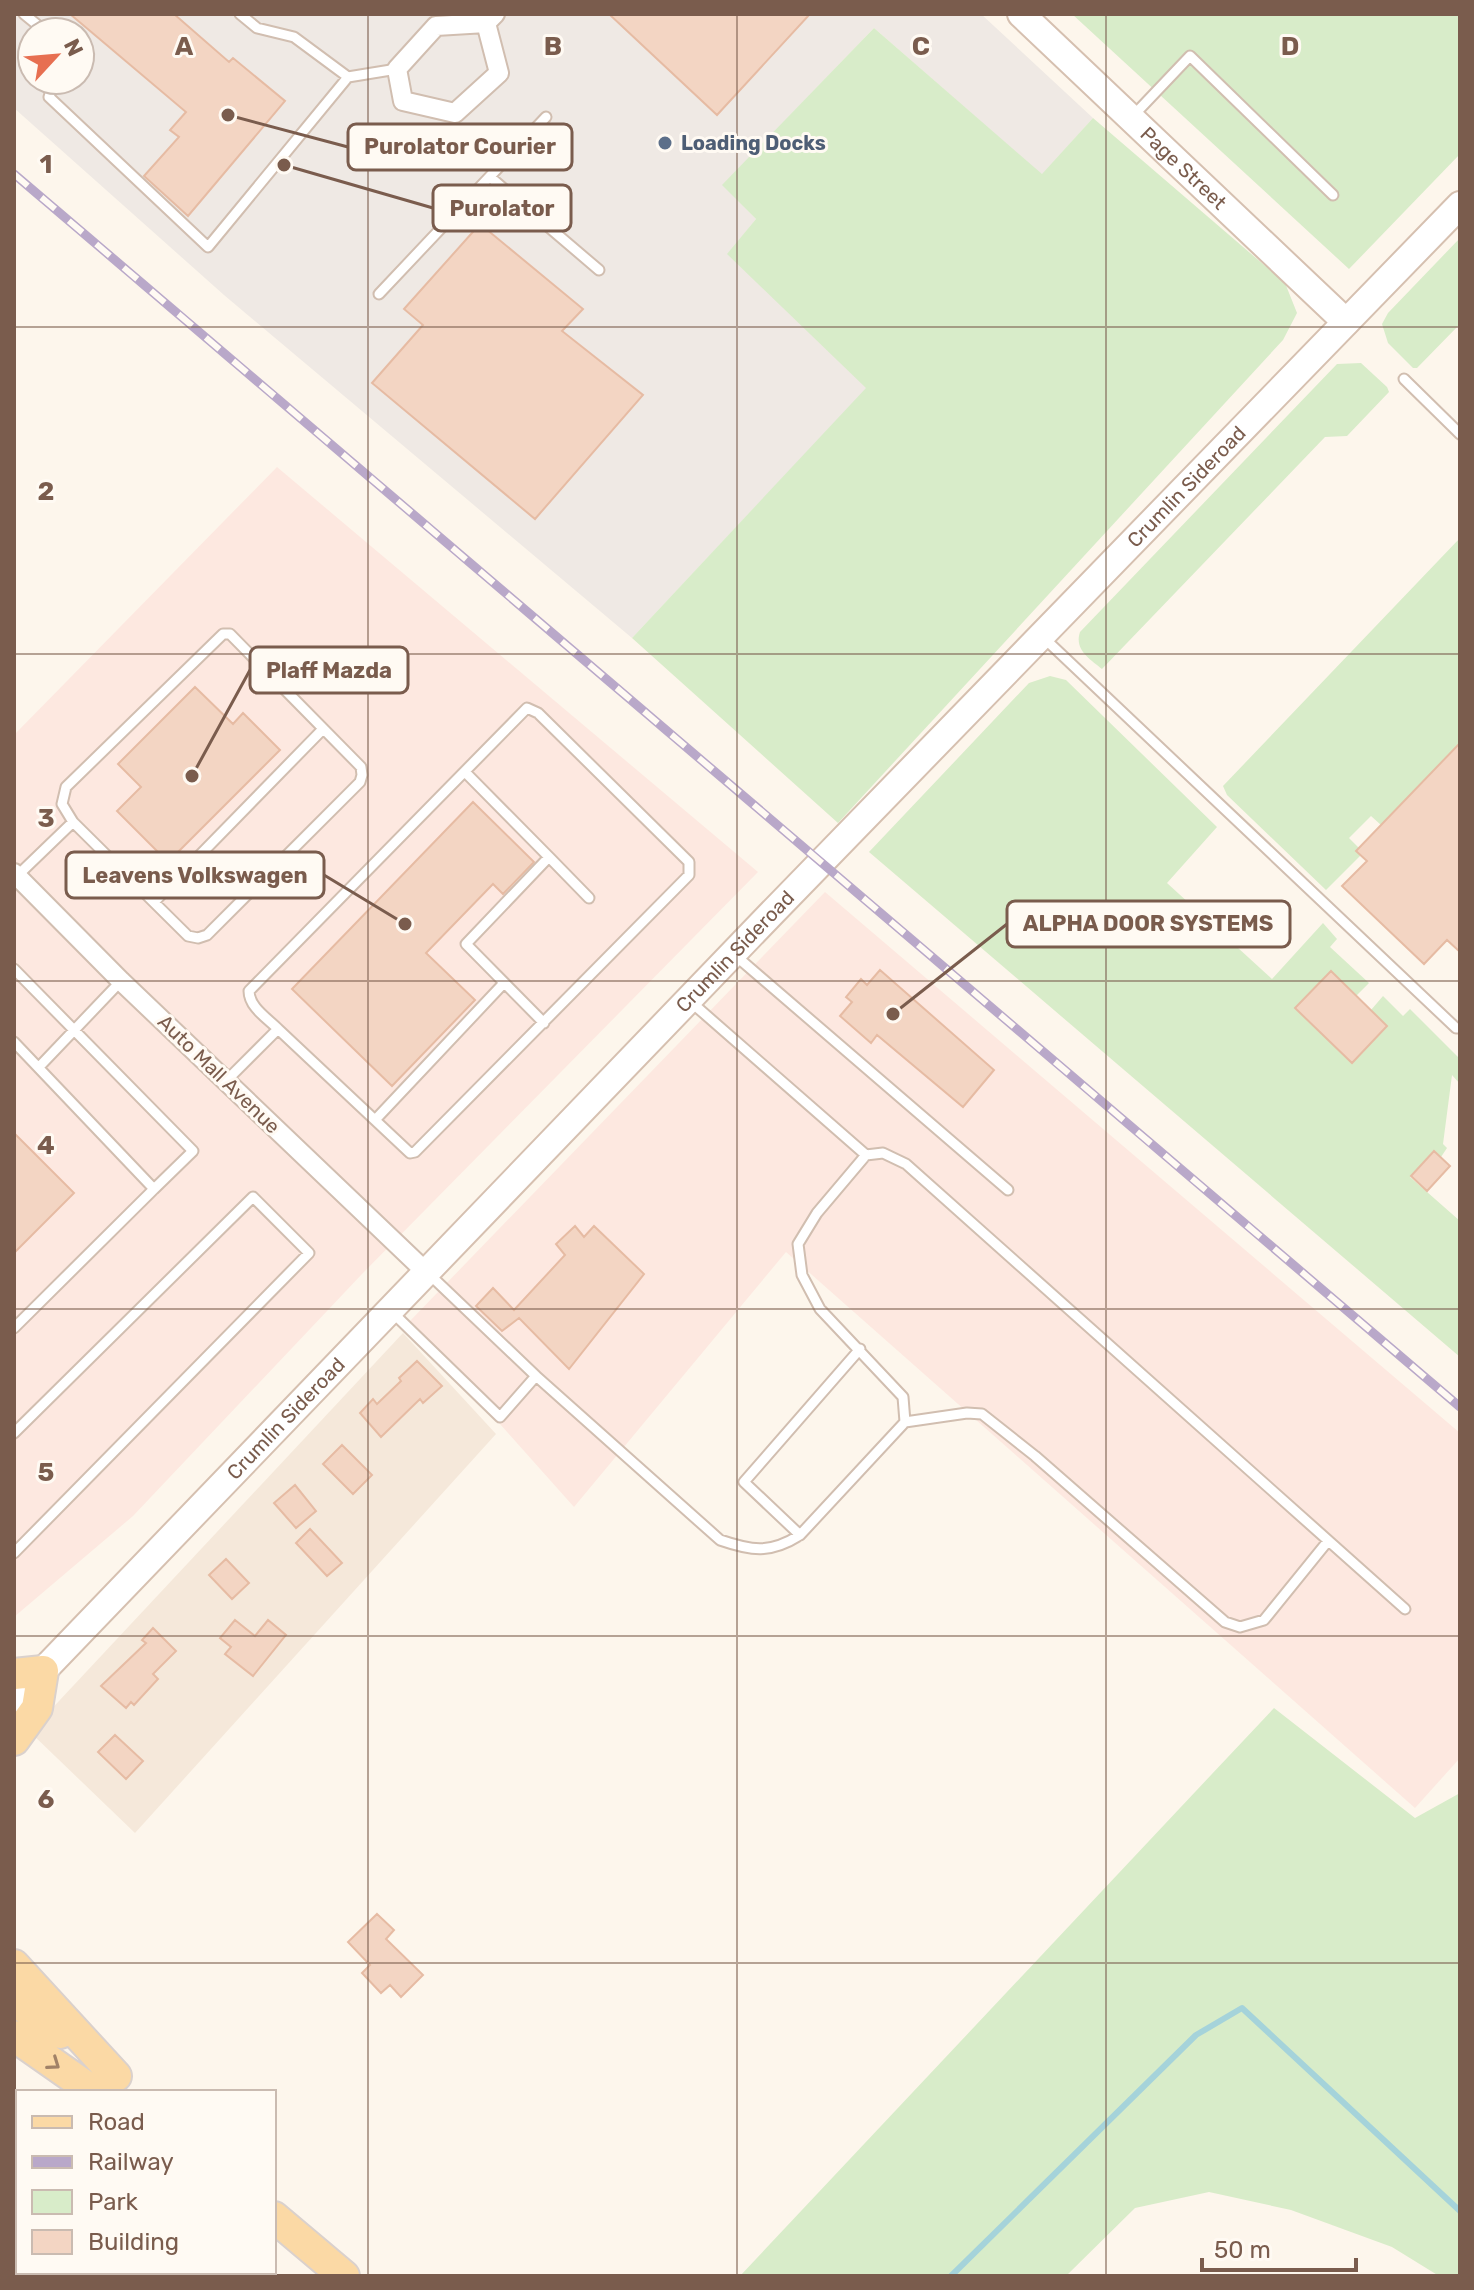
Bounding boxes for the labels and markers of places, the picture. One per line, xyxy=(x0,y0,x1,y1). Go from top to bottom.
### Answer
callout: Purolator Courier xyxy=(348,124,572,170)
place label: Loading Docks xyxy=(681,131,826,155)
marker: Loading Docks xyxy=(656,134,674,152)
callout: Purolator xyxy=(433,185,571,231)
callout: Plaff Mazda xyxy=(250,647,408,693)
callout: Leavens Volkswagen xyxy=(66,852,324,898)
callout: ALPHA DOOR SYSTEMS xyxy=(1007,901,1290,947)

